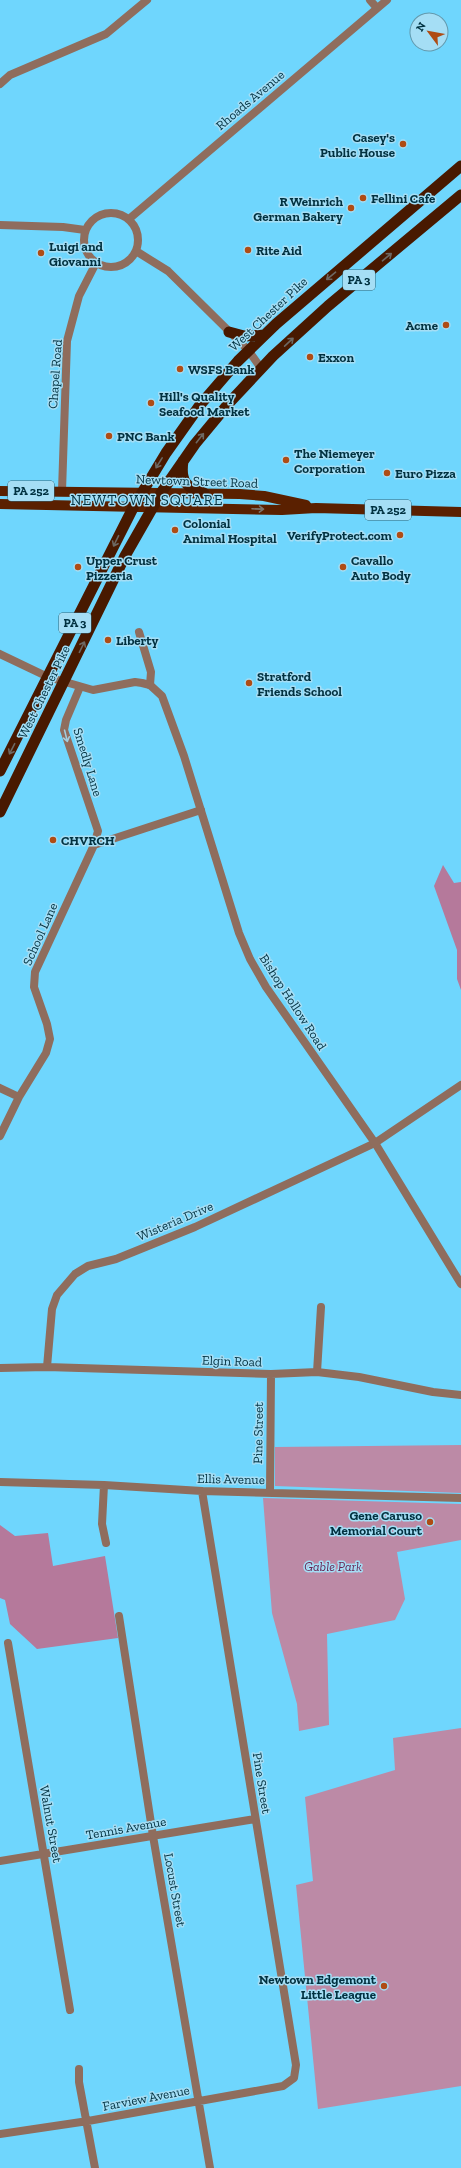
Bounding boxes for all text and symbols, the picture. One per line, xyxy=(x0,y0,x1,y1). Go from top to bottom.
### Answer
north arrow xyxy=(409,12,449,52)
text: N xyxy=(413,19,429,34)
street label: Rhoads Avenue xyxy=(213,67,287,133)
place label: Casey's Public House xyxy=(320,130,396,160)
marker: Casey's Public House xyxy=(398,139,408,149)
place label: Fellini Cafe xyxy=(371,191,436,206)
marker: Fellini Cafe xyxy=(358,193,368,203)
place label: R Weinrich German Bakery xyxy=(253,194,343,224)
marker: R Weinrich German Bakery xyxy=(346,203,356,213)
place label: Luigi and Giovanni xyxy=(49,239,104,269)
place label: Rite Aid xyxy=(256,243,303,258)
marker: Rite Aid xyxy=(243,245,253,255)
marker: Luigi and Giovanni xyxy=(36,248,46,258)
one-way arrow xyxy=(382,252,393,261)
road number: PA 3 xyxy=(343,270,375,290)
one-way arrow xyxy=(326,271,336,280)
street label: West Chester Pike xyxy=(226,274,310,354)
place label: Acme xyxy=(405,318,439,333)
marker: Acme xyxy=(441,320,451,330)
one-way arrow xyxy=(284,337,294,346)
street label: Chapel Road xyxy=(45,339,65,409)
place label: Exxon xyxy=(318,350,354,365)
marker: Exxon xyxy=(305,352,315,362)
place label: WSFS Bank xyxy=(188,362,254,377)
marker: WSFS Bank xyxy=(175,364,185,374)
place label: Hill's Quality Seafood Market xyxy=(159,389,250,419)
marker: Hill's Quality Seafood Market xyxy=(146,398,156,408)
place label: PNC Bank xyxy=(117,429,175,444)
marker: PNC Bank xyxy=(104,431,114,441)
one-way arrow xyxy=(195,432,204,443)
place label: The Niemeyer Corporation xyxy=(294,446,375,476)
marker: The Niemeyer Corporation xyxy=(281,455,291,465)
one-way arrow xyxy=(155,457,163,469)
place label: Euro Pizza xyxy=(395,466,456,481)
marker: Euro Pizza xyxy=(382,468,392,478)
street label: Newtown Street Road xyxy=(136,471,258,491)
road number: PA 252 xyxy=(8,481,54,501)
district label: NEWTOWN SQUARE xyxy=(70,491,224,509)
road number: PA 252 xyxy=(365,500,411,520)
one-way arrow xyxy=(251,505,264,513)
place label: Colonial Animal Hospital xyxy=(183,516,277,546)
marker: Colonial Animal Hospital xyxy=(170,525,180,535)
place label: VerifyProtect.com xyxy=(287,528,393,543)
marker: VerifyProtect.com xyxy=(395,530,405,540)
one-way arrow xyxy=(112,534,119,546)
place label: Upper Crust Pizzeria xyxy=(86,553,158,583)
place label: Cavallo Auto Body xyxy=(351,553,411,583)
marker: Upper Crust Pizzeria xyxy=(73,562,83,572)
marker: Cavallo Auto Body xyxy=(338,562,348,572)
road number: PA 3 xyxy=(59,613,91,633)
place label: Liberty xyxy=(116,633,158,648)
marker: Liberty xyxy=(103,635,113,645)
one-way arrow xyxy=(79,642,86,654)
street label: West Chester Pike xyxy=(15,643,73,741)
place label: Stratford Friends School xyxy=(257,669,342,699)
marker: Stratford Friends School xyxy=(244,678,254,688)
street label: Smedly Lane xyxy=(70,726,106,798)
one-way arrow xyxy=(63,729,70,742)
one-way arrow xyxy=(7,743,15,755)
place label: CHVRCH xyxy=(61,833,115,848)
marker: CHVRCH xyxy=(48,835,58,845)
street label: School Lane xyxy=(20,900,60,968)
street label: Bishop Hollow Road xyxy=(256,951,330,1053)
street label: Wisteria Drive xyxy=(135,1198,215,1244)
street label: Elgin Road xyxy=(202,1352,262,1370)
street label: Pine Street xyxy=(250,1402,266,1464)
street label: Ellis Avenue xyxy=(197,1471,265,1487)
place label: Gene Caruso Memorial Court xyxy=(330,1508,423,1538)
marker: Gene Caruso Memorial Court xyxy=(425,1517,435,1527)
park label: Gable Park xyxy=(304,1559,362,1574)
street label: Pine Street xyxy=(250,1751,274,1815)
street label: Walnut Street xyxy=(37,1784,65,1864)
street label: Tennis Avenue xyxy=(85,1814,167,1842)
street label: Locust Street xyxy=(161,1852,189,1928)
place label: Newtown Edgemont Little League xyxy=(259,1972,377,2002)
marker: Newtown Edgemont Little League xyxy=(379,1981,389,1991)
street label: Farview Avenue xyxy=(101,2082,191,2114)

